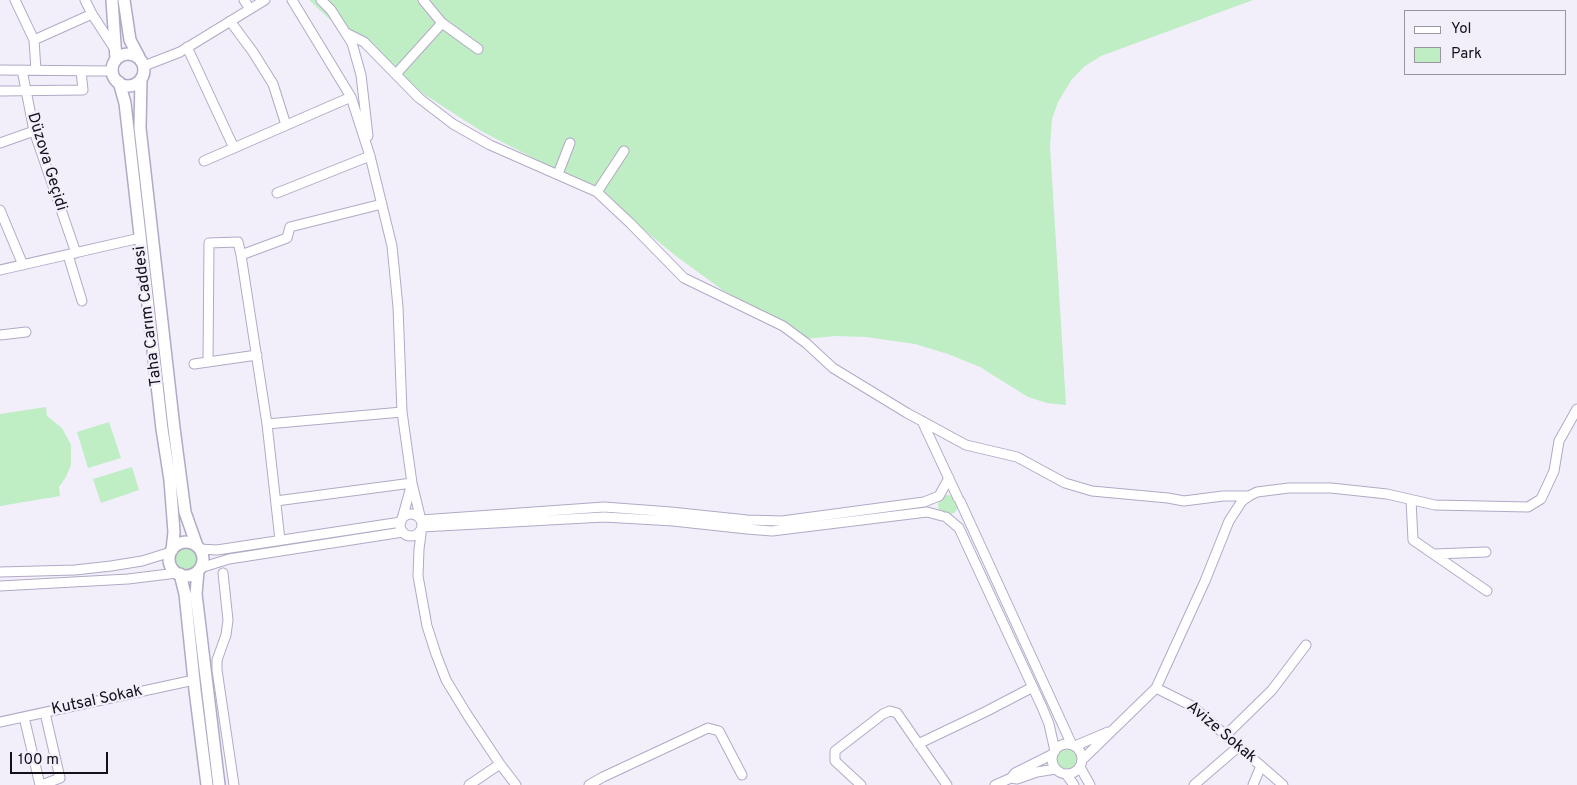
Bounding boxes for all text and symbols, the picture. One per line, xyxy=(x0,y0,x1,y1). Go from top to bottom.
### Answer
legend xyxy=(1404,10,1567,75)
text: Yol xyxy=(1451,20,1472,39)
text: Park xyxy=(1451,45,1482,64)
street label: Düzova Geçidi xyxy=(22,111,70,213)
street label: Taha Carım Caddesi xyxy=(131,245,167,387)
street label: Kutsal Sokak xyxy=(50,682,144,720)
street label: Avize Sokak xyxy=(1182,698,1260,768)
scale bar xyxy=(12,742,110,774)
text: 100 m xyxy=(18,751,59,770)

